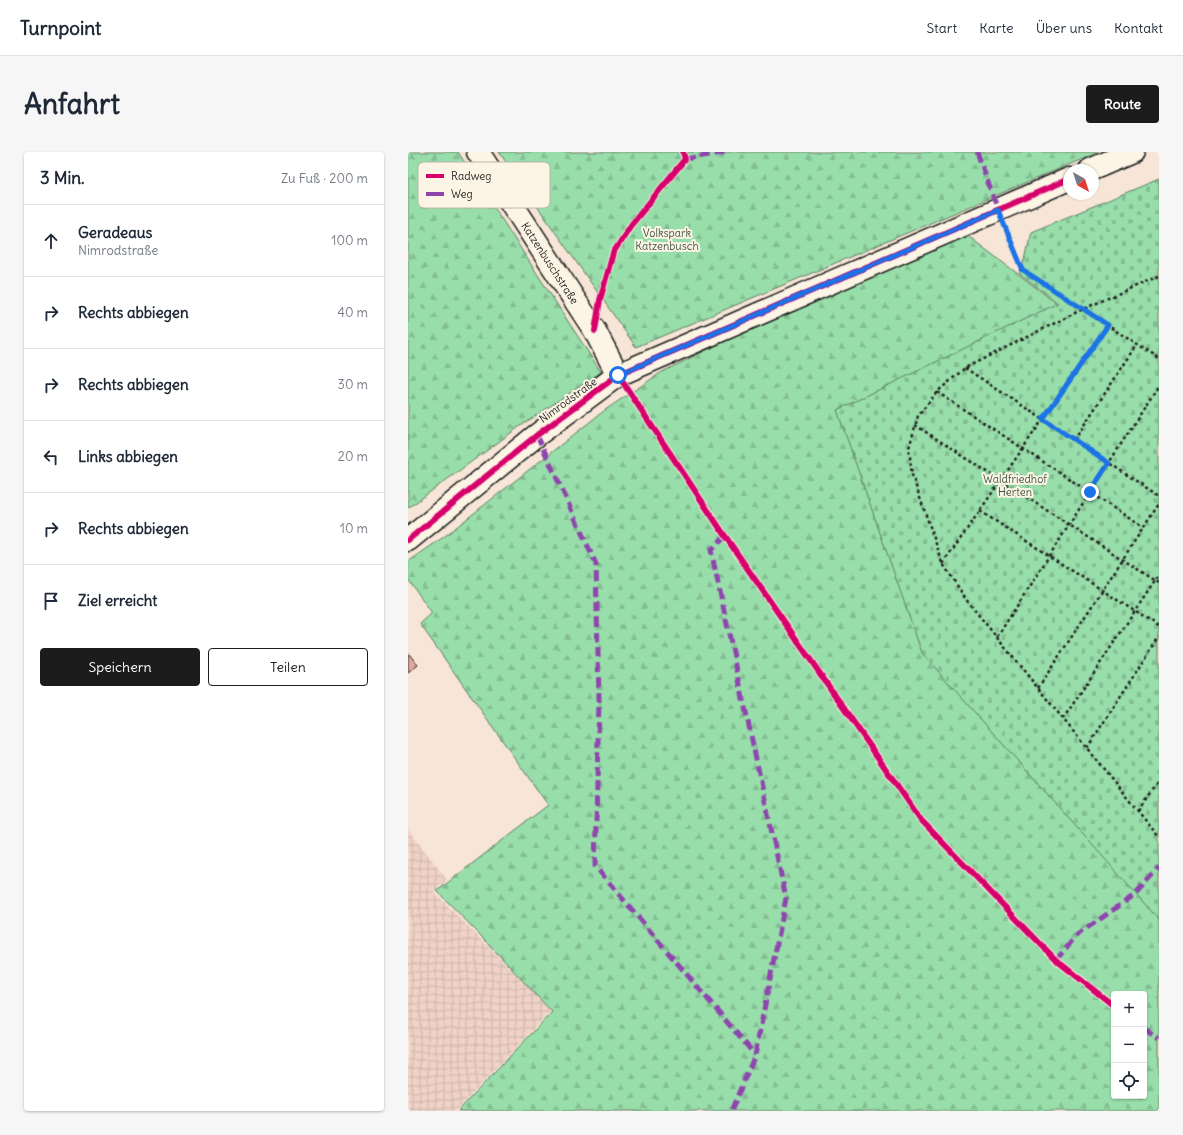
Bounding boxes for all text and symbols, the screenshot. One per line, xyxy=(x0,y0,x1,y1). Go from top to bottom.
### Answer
text: Turnpoint xyxy=(20,16,101,40)
text: Start xyxy=(927,19,957,37)
text: Karte xyxy=(979,19,1014,37)
text: Über uns xyxy=(1036,19,1092,37)
text: Kontakt xyxy=(1114,19,1163,37)
button: Route xyxy=(1086,85,1159,123)
text: Anfahrt xyxy=(24,86,120,122)
legend xyxy=(418,162,550,208)
north arrow xyxy=(1063,164,1099,200)
text: 3 Min. xyxy=(40,167,85,189)
text: Radweg xyxy=(451,169,491,183)
text: Zu Fuß · 200 m xyxy=(281,170,368,187)
text: Weg xyxy=(451,187,473,201)
street label: Katzenbuschstraße xyxy=(518,219,582,307)
text: Geradeaus xyxy=(78,223,152,242)
park label: Volkspark Katzenbusch xyxy=(635,226,699,253)
icon: ahead xyxy=(40,230,62,252)
text: 100 m xyxy=(331,232,368,249)
text: Nimrodstraße xyxy=(78,242,158,259)
icon: right xyxy=(40,302,62,324)
text: Rechts abbiegen xyxy=(78,303,189,322)
text: 40 m xyxy=(337,304,368,321)
route start xyxy=(609,366,627,384)
icon: right xyxy=(40,374,62,396)
street label: Nimrodstraße xyxy=(536,374,600,426)
text: Rechts abbiegen xyxy=(78,375,189,394)
text: 30 m xyxy=(338,376,368,393)
icon: left xyxy=(40,446,62,468)
text: Links abbiegen xyxy=(78,447,178,466)
text: 20 m xyxy=(338,448,368,465)
park label: Waldfriedhof Herten xyxy=(983,472,1047,499)
route end xyxy=(1081,483,1099,501)
icon: right xyxy=(40,518,62,540)
text: Rechts abbiegen xyxy=(78,519,189,538)
text: 10 m xyxy=(340,520,368,537)
icon: arrive xyxy=(40,590,62,612)
text: Ziel erreicht xyxy=(78,591,157,610)
button: Speichern xyxy=(40,648,200,686)
button: Teilen xyxy=(208,648,368,686)
map controls xyxy=(1111,991,1147,1099)
button: + xyxy=(1111,991,1147,1027)
button: − xyxy=(1111,1027,1147,1063)
button: locate xyxy=(1111,1063,1147,1099)

